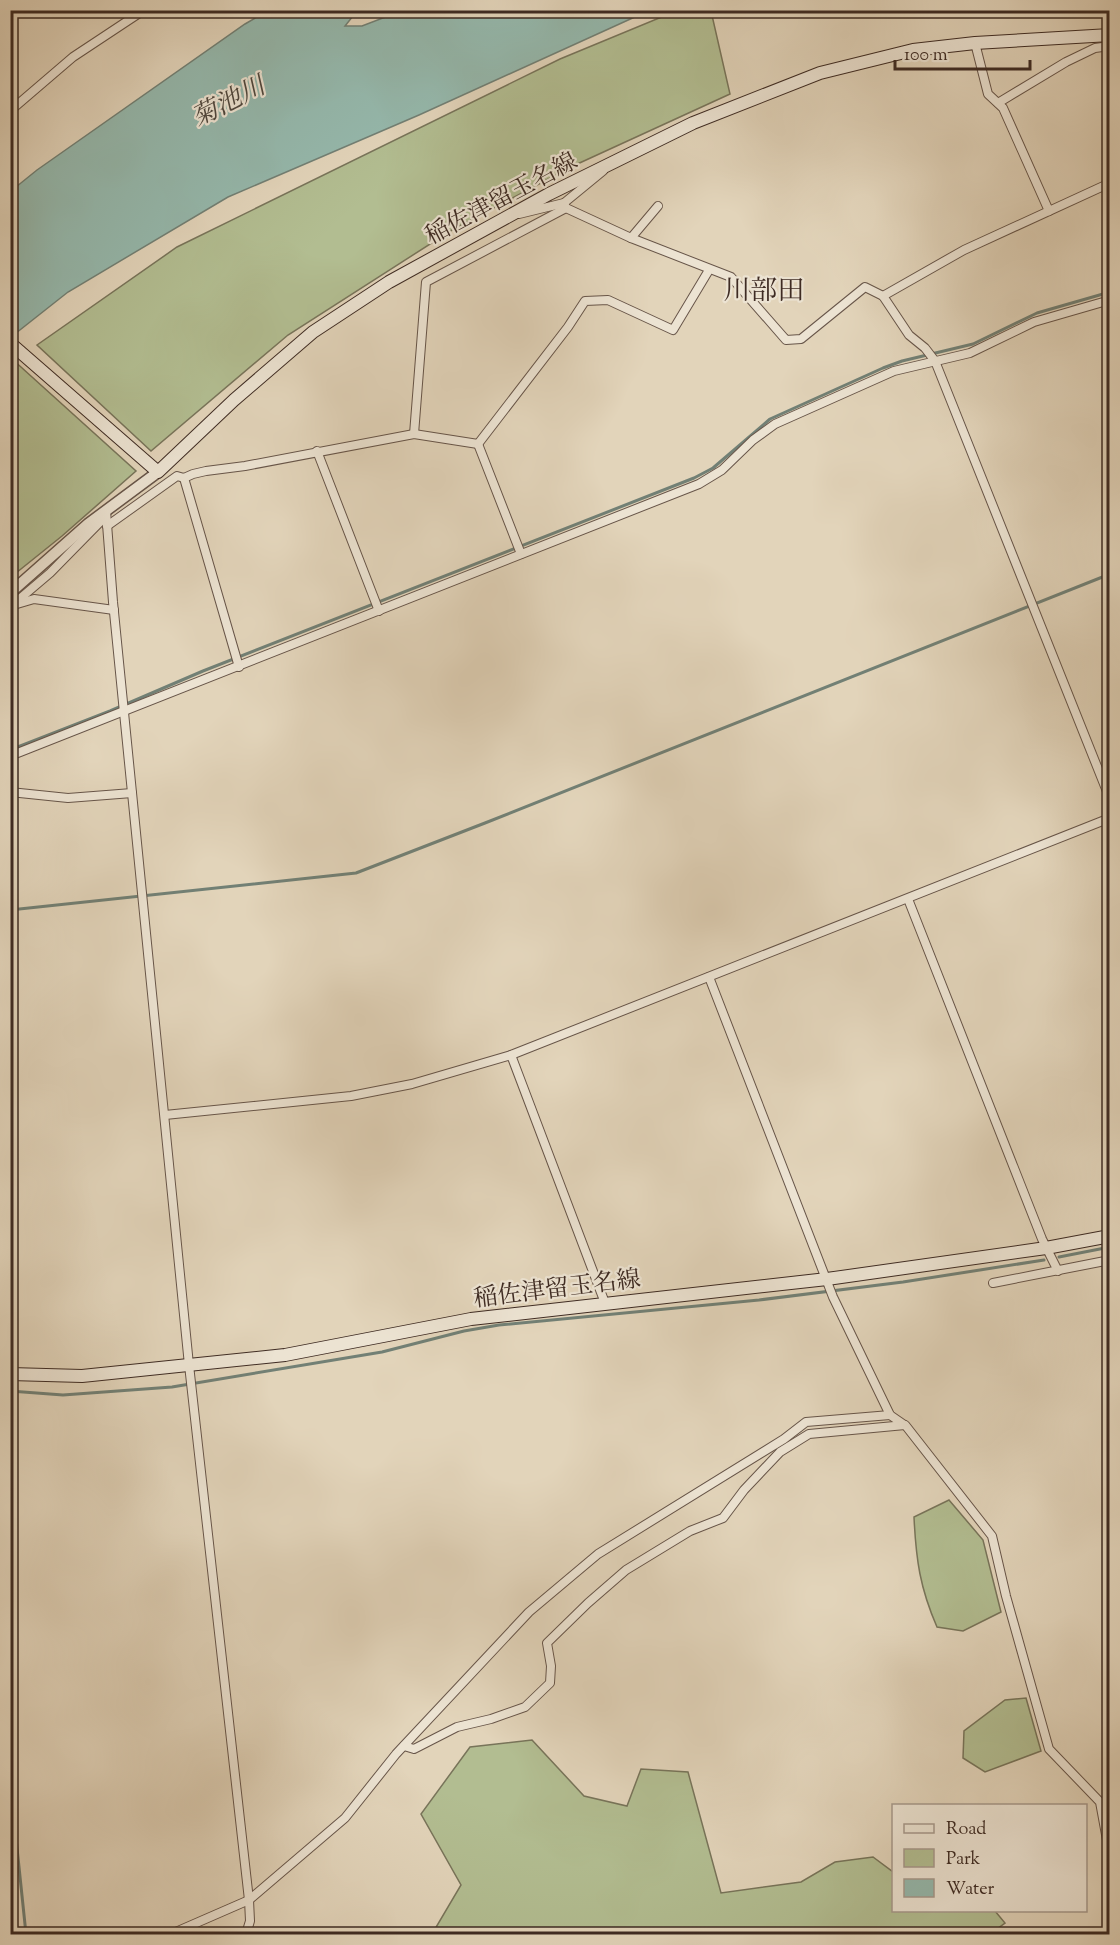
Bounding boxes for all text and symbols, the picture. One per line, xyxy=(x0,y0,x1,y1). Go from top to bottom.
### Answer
scale bar xyxy=(895,33,1030,71)
text: 100 m xyxy=(904,43,948,69)
water label: 菊池川 xyxy=(186,68,275,137)
street label: 稲佐津留玉名線 xyxy=(420,145,584,254)
district label: 川部田 xyxy=(724,273,805,312)
street label: 稲佐津留玉名線 xyxy=(472,1263,643,1317)
legend xyxy=(892,1804,1087,1912)
text: Road xyxy=(946,1817,986,1843)
text: Park xyxy=(946,1847,981,1873)
text: Water xyxy=(946,1877,995,1903)

